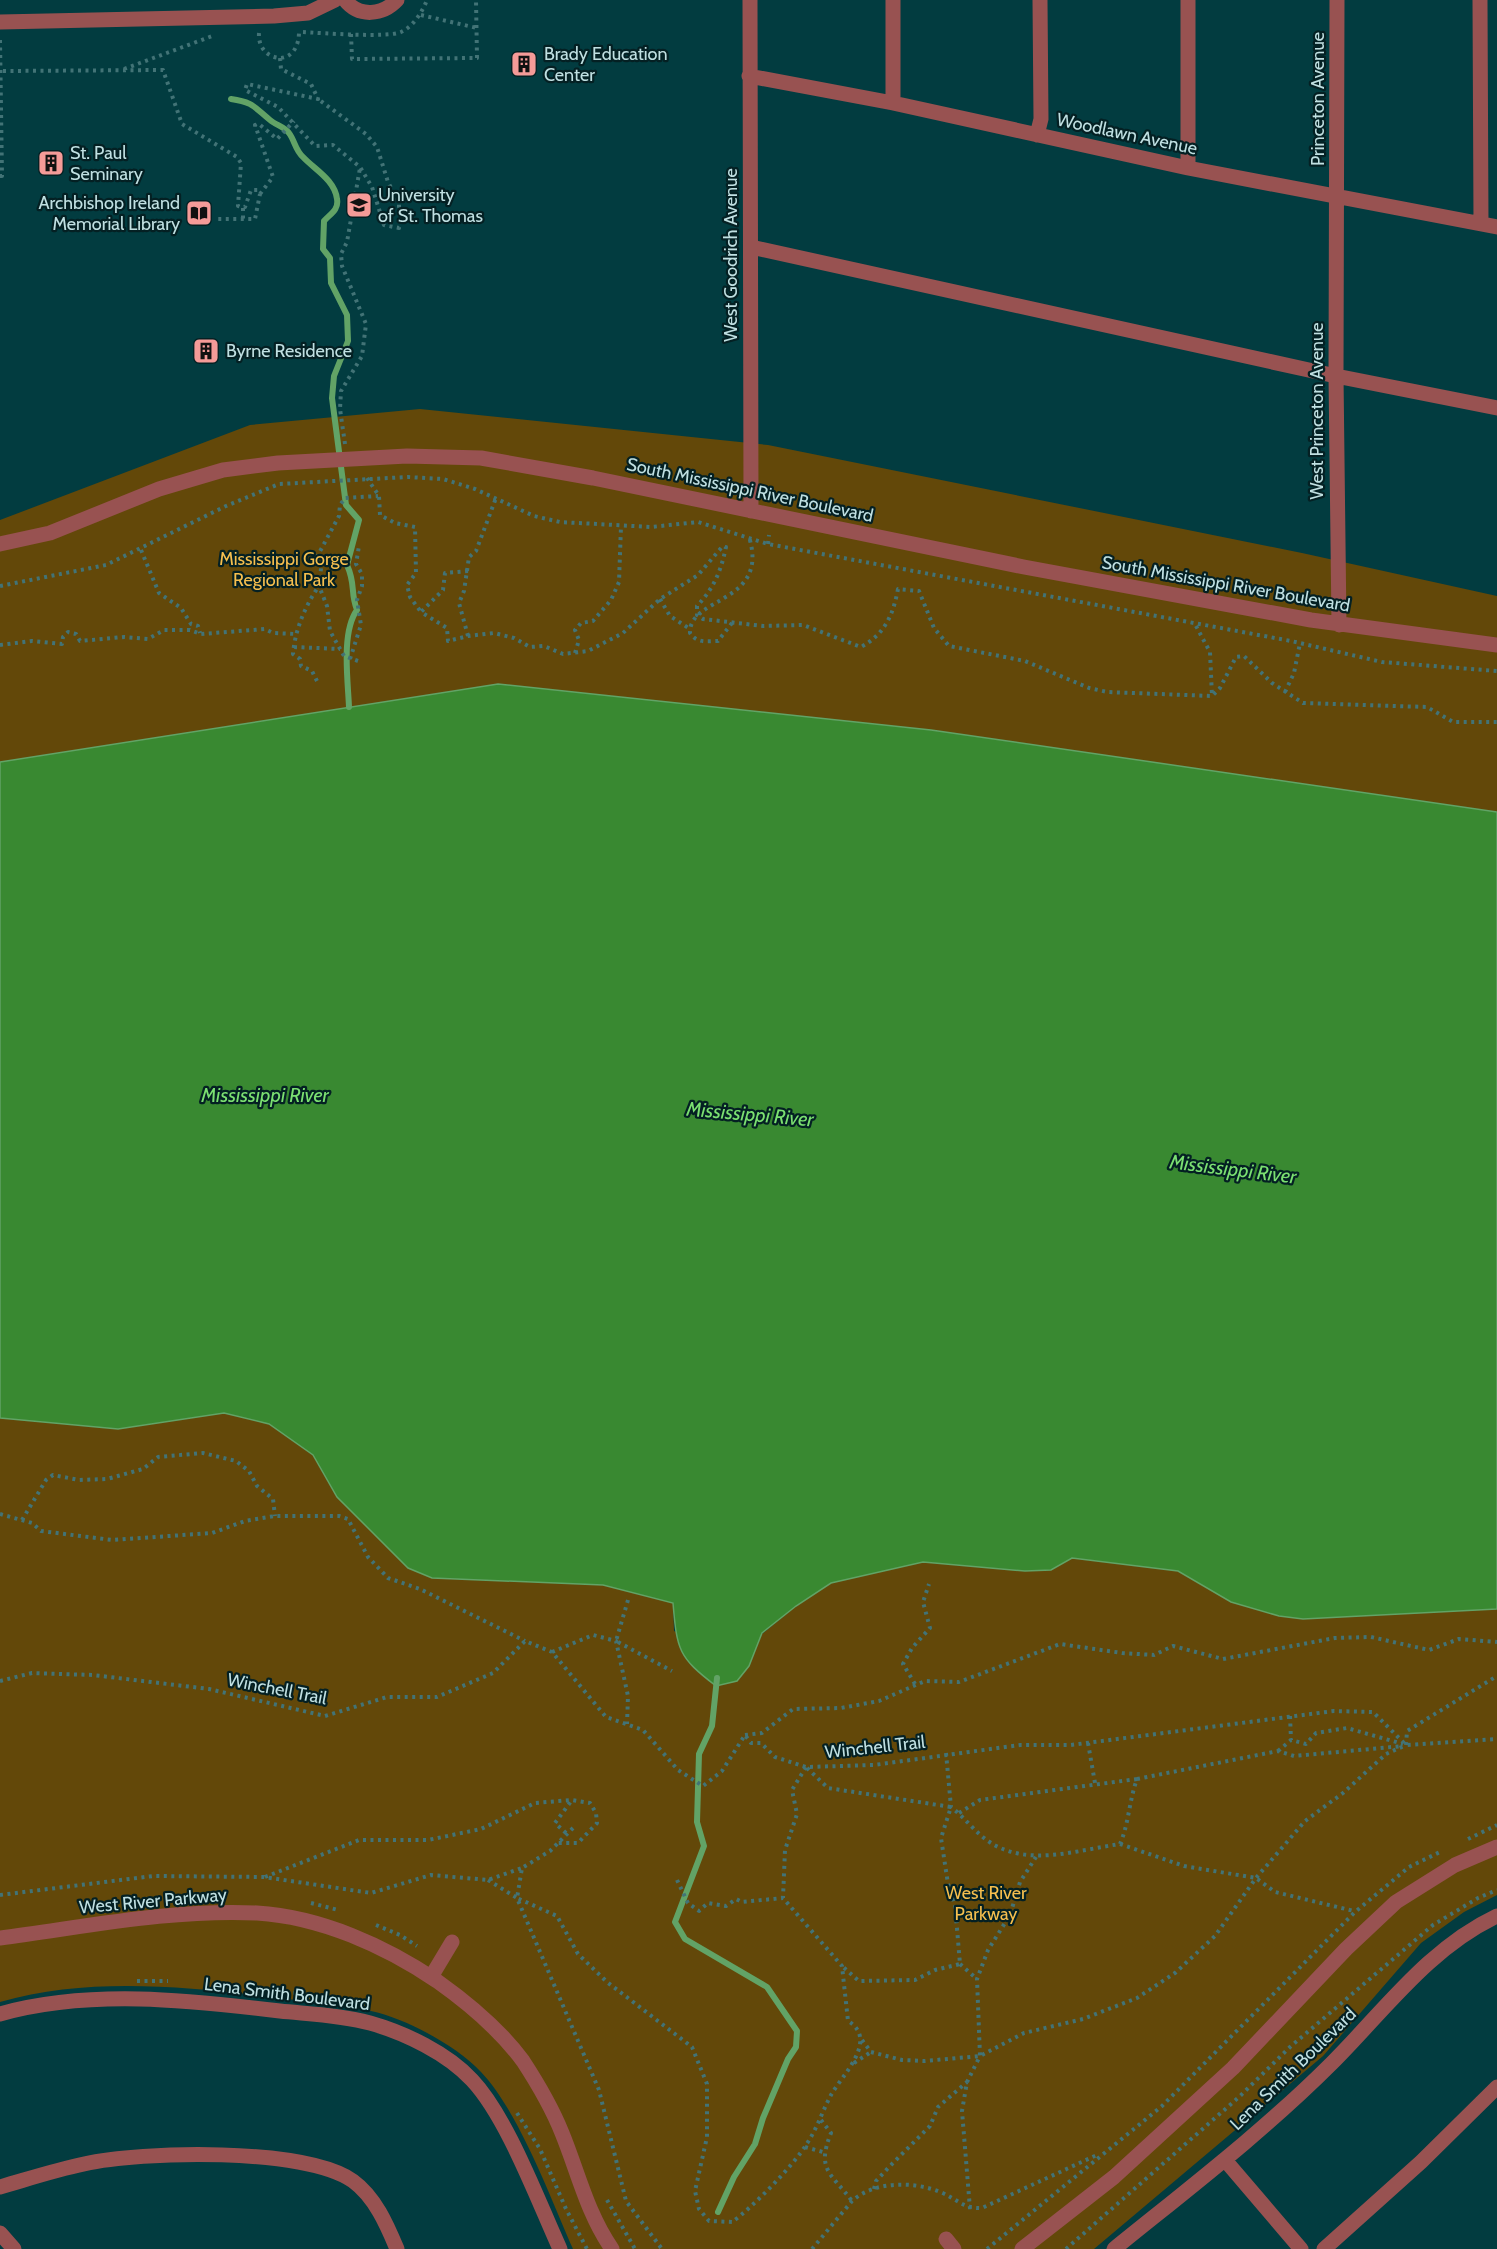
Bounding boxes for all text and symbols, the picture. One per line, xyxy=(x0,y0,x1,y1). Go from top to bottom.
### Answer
street label: Princeton Avenue xyxy=(1307,32,1329,166)
place label: Brady Education Center xyxy=(544,43,668,86)
building icon: Brady Education Center xyxy=(509,49,539,79)
street label: Woodlawn Avenue xyxy=(1055,108,1199,160)
place label: St. Paul Seminary xyxy=(70,142,143,185)
building icon: St. Paul Seminary xyxy=(36,148,66,178)
street label: West Goodrich Avenue xyxy=(720,168,742,342)
place label: University of St. Thomas xyxy=(378,184,483,227)
school or university icon: University of St. Thomas xyxy=(344,190,374,220)
place label: Archbishop Ireland Memorial Library xyxy=(39,192,180,235)
library icon: Archbishop Ireland Memorial Library xyxy=(184,198,214,228)
street label: West Princeton Avenue xyxy=(1306,322,1328,500)
building icon: Byrne Residence xyxy=(191,336,221,366)
place label: Byrne Residence xyxy=(226,340,352,362)
street label: South Mississippi River Boulevard xyxy=(625,453,875,527)
park label: Mississippi Gorge Regional Park xyxy=(219,548,349,591)
street label: South Mississippi River Boulevard xyxy=(1100,551,1352,617)
water label: Mississippi River xyxy=(200,1083,330,1107)
water label: Mississippi River xyxy=(684,1096,815,1132)
water label: Mississippi River xyxy=(1167,1149,1299,1189)
street label: Winchell Trail xyxy=(225,1669,329,1710)
street label: Winchell Trail xyxy=(824,1731,927,1763)
park label: West River Parkway xyxy=(945,1882,1027,1925)
street label: West River Parkway xyxy=(78,1884,228,1918)
street label: Lena Smith Boulevard xyxy=(203,1973,371,2015)
street label: Lena Smith Boulevard xyxy=(1225,2003,1361,2135)

